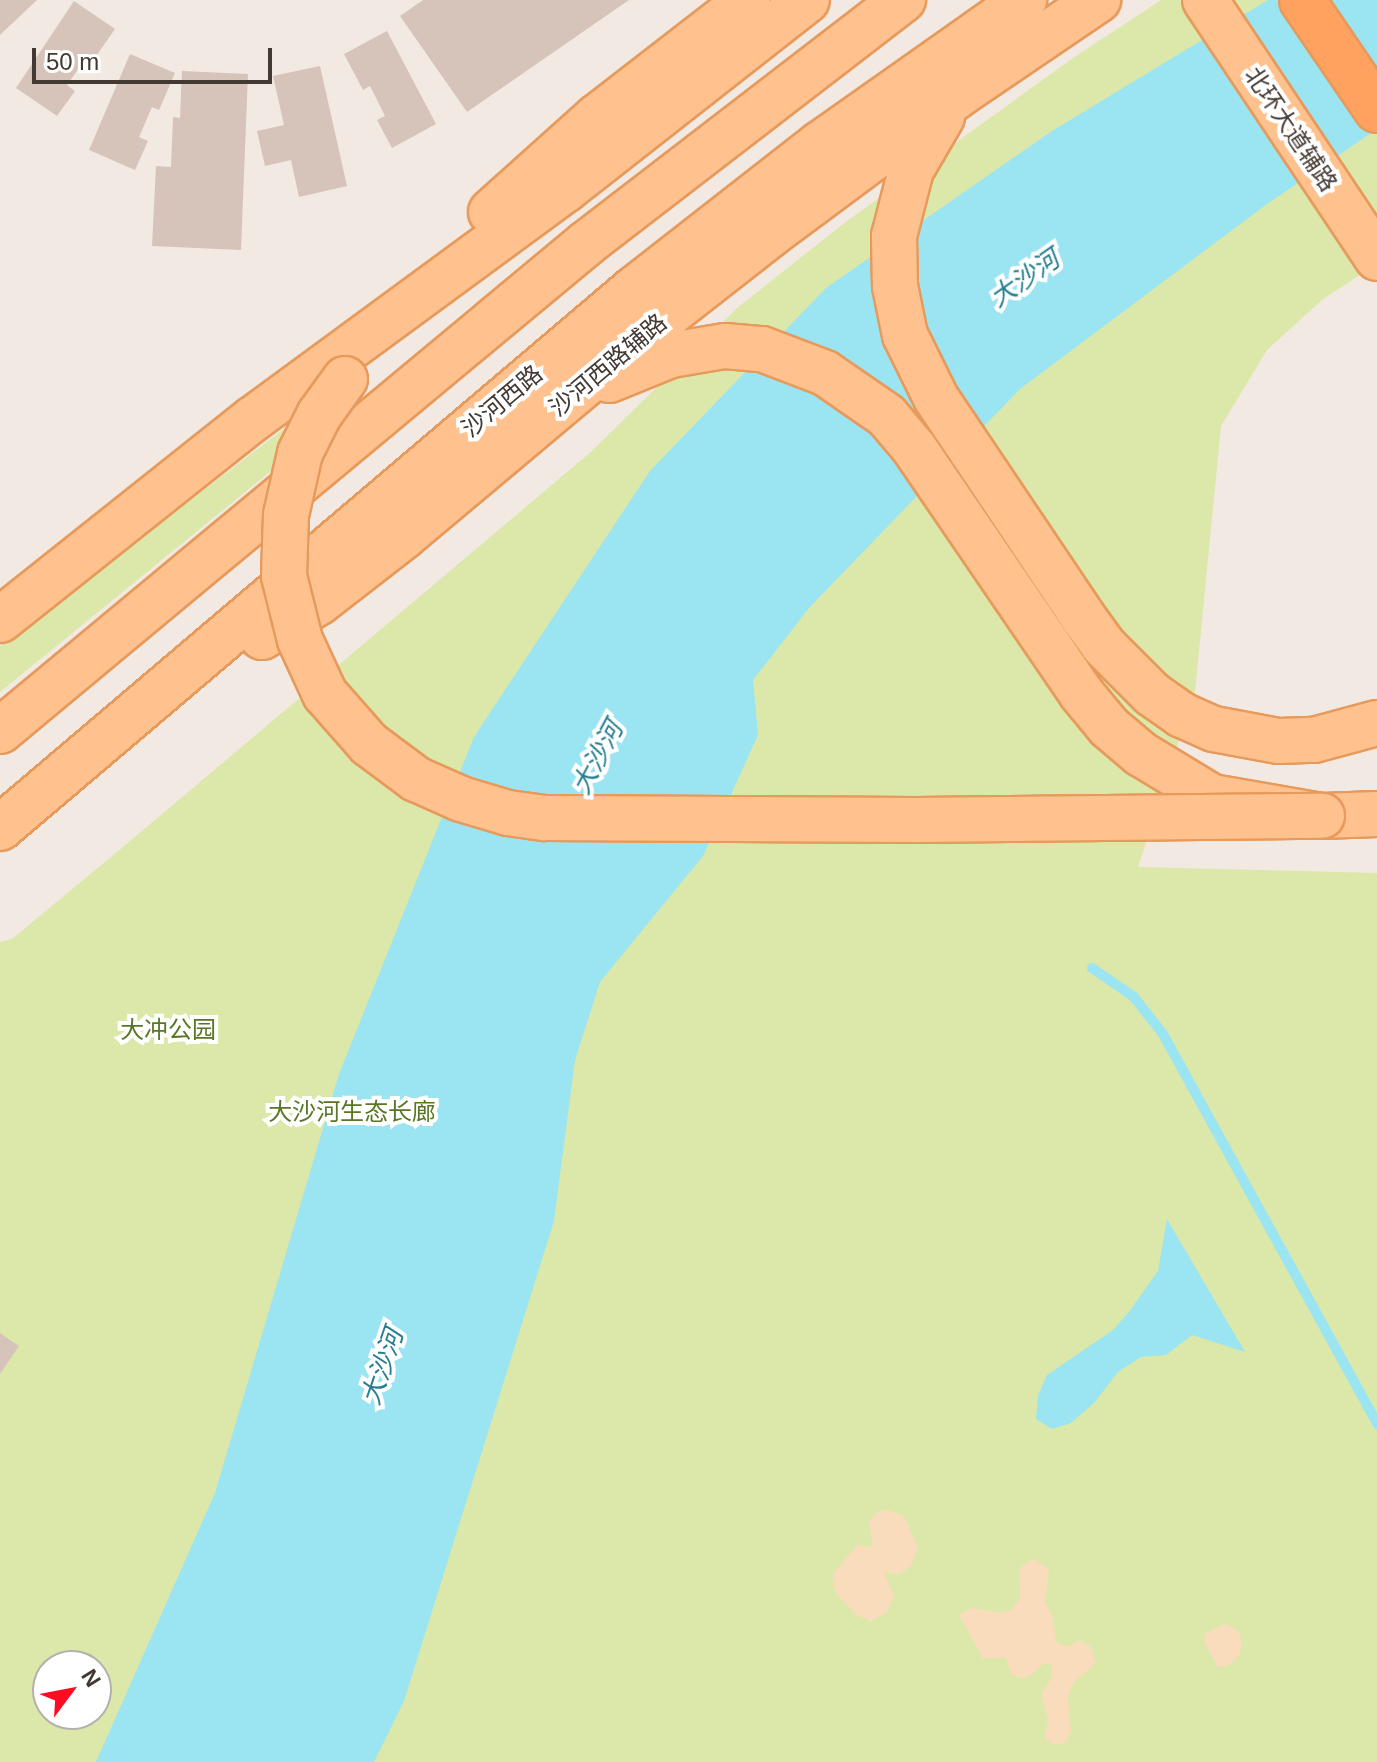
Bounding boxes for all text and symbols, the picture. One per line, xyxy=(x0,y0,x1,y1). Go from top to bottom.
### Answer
scale bar xyxy=(36,32,276,82)
text: 50 m xyxy=(46,48,99,75)
street label: 北环大道辅路 xyxy=(1239,61,1343,197)
water label: 大沙河 xyxy=(984,244,1066,314)
street label: 沙河西路辅路 xyxy=(544,308,672,422)
street label: 沙河西路 xyxy=(456,359,548,443)
water label: 大沙河 xyxy=(566,716,630,800)
park label: 大冲公园 xyxy=(120,1016,216,1044)
park label: 大沙河生态长廊 xyxy=(268,1098,436,1126)
water label: 大沙河 xyxy=(356,1325,410,1409)
north arrow xyxy=(32,1650,112,1730)
text: N xyxy=(76,1665,106,1691)

